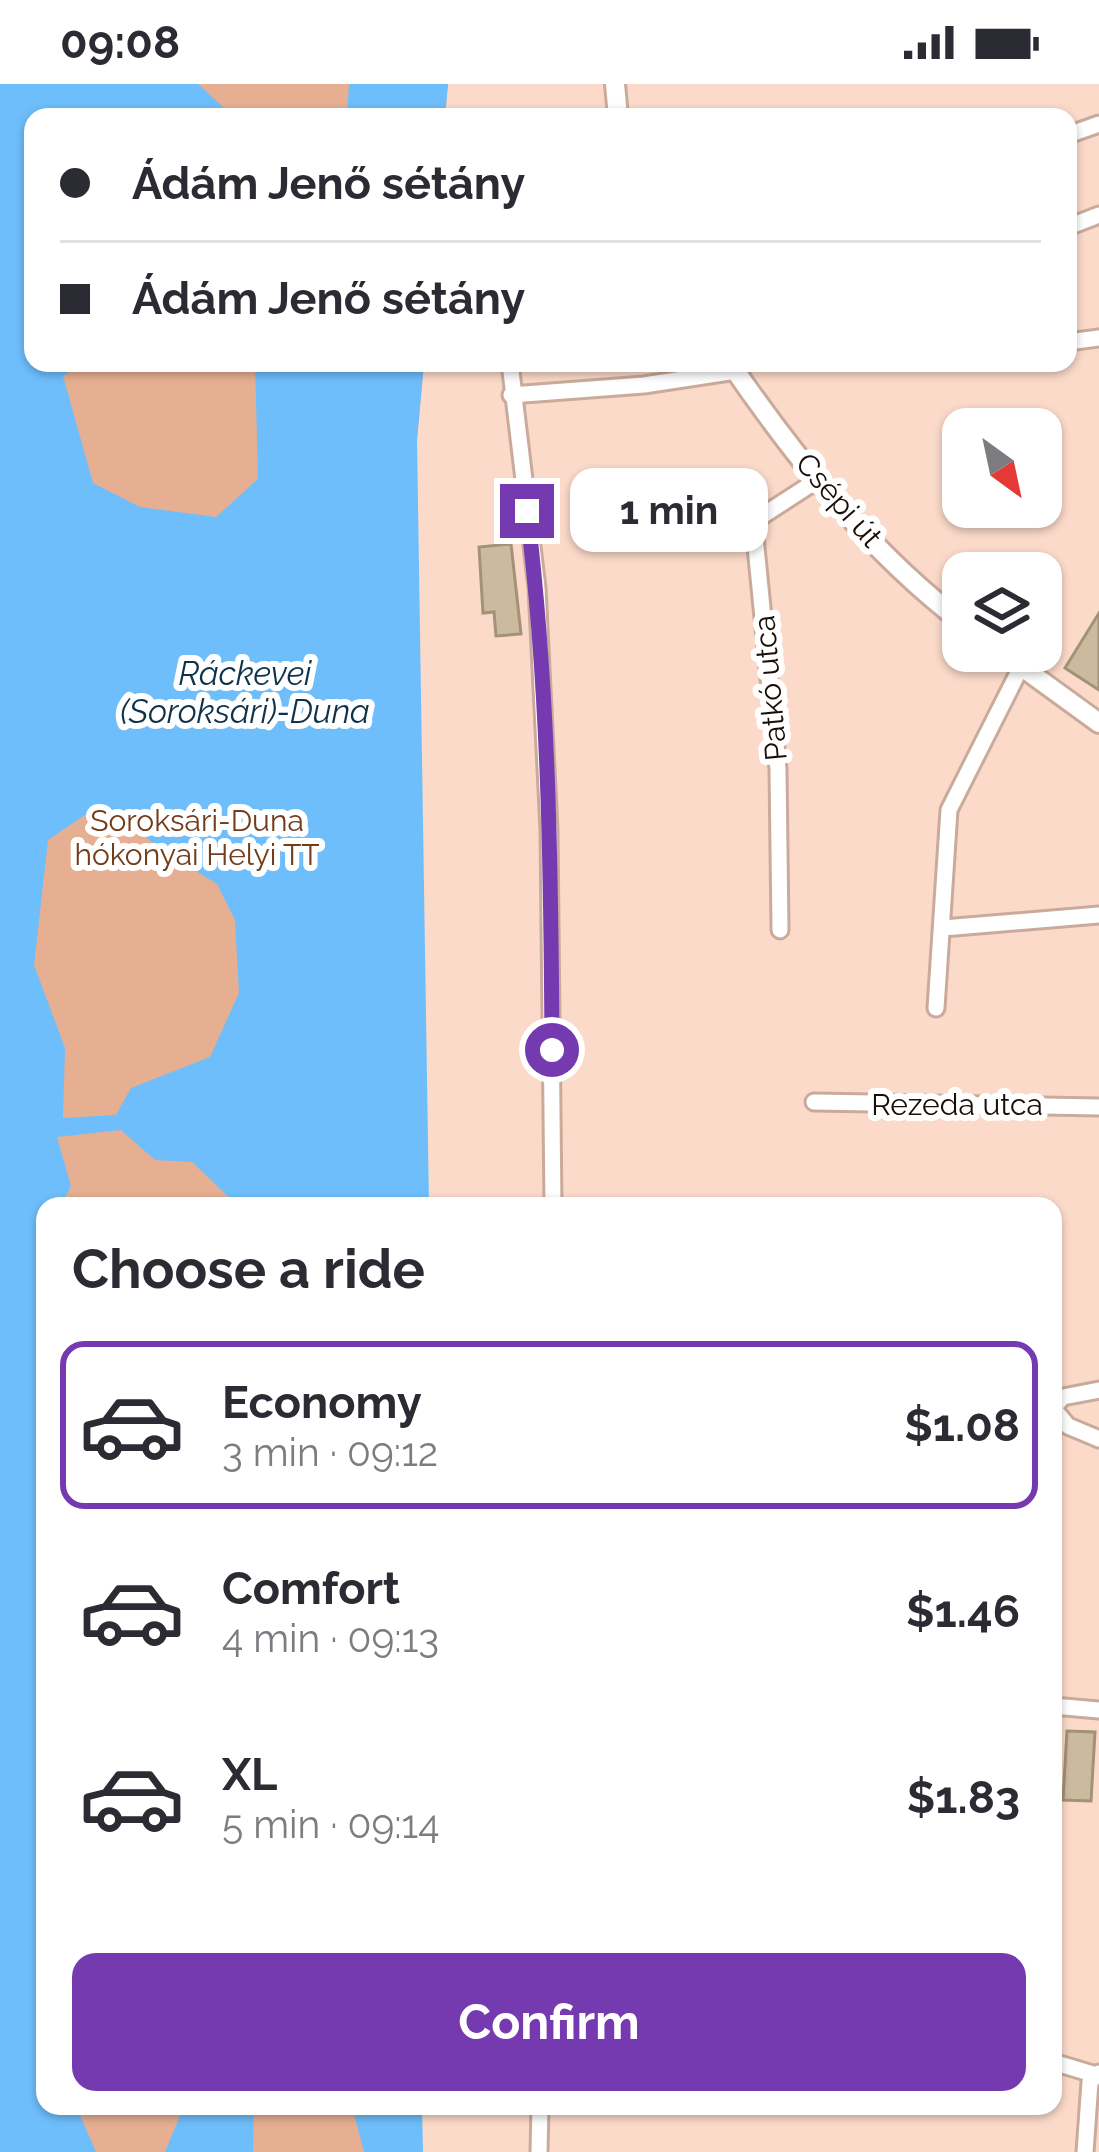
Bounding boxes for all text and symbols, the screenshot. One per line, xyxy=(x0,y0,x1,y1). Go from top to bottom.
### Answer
text: 09:08 xyxy=(60,16,180,69)
text: Ádám Jenő sétány xyxy=(132,157,525,210)
text: Ádám Jenő sétány xyxy=(132,272,525,325)
north arrow xyxy=(942,408,1062,528)
map controls xyxy=(942,408,1062,672)
street label: Csépi út xyxy=(789,446,889,554)
callout: 1 min xyxy=(569,469,767,553)
route end xyxy=(500,484,554,538)
text: 1 min xyxy=(620,487,718,533)
button: layers xyxy=(942,552,1062,672)
street label: Patkó utca xyxy=(746,614,794,762)
water label: Ráckevei (Soroksári)-Duna xyxy=(120,654,370,731)
park label: Soroksári-Duna hókonyai Helyi TT xyxy=(74,803,320,872)
route start xyxy=(525,1023,579,1077)
street label: Rezeda utca xyxy=(871,1087,1043,1122)
text: Choose a ride xyxy=(72,1237,425,1301)
icon: car xyxy=(78,1371,186,1479)
text: Economy xyxy=(222,1376,422,1429)
text: $1.08 xyxy=(904,1399,1020,1452)
text: 3 min · 09:12 xyxy=(222,1429,438,1475)
icon: car xyxy=(78,1557,186,1665)
text: Comfort xyxy=(222,1562,400,1615)
text: $1.46 xyxy=(906,1585,1020,1638)
text: 4 min · 09:13 xyxy=(222,1615,439,1661)
icon: car xyxy=(78,1743,186,1851)
text: XL xyxy=(222,1748,277,1801)
text: $1.83 xyxy=(907,1771,1020,1824)
text: 5 min · 09:14 xyxy=(222,1801,440,1847)
button: Confirm xyxy=(72,1953,1026,2091)

